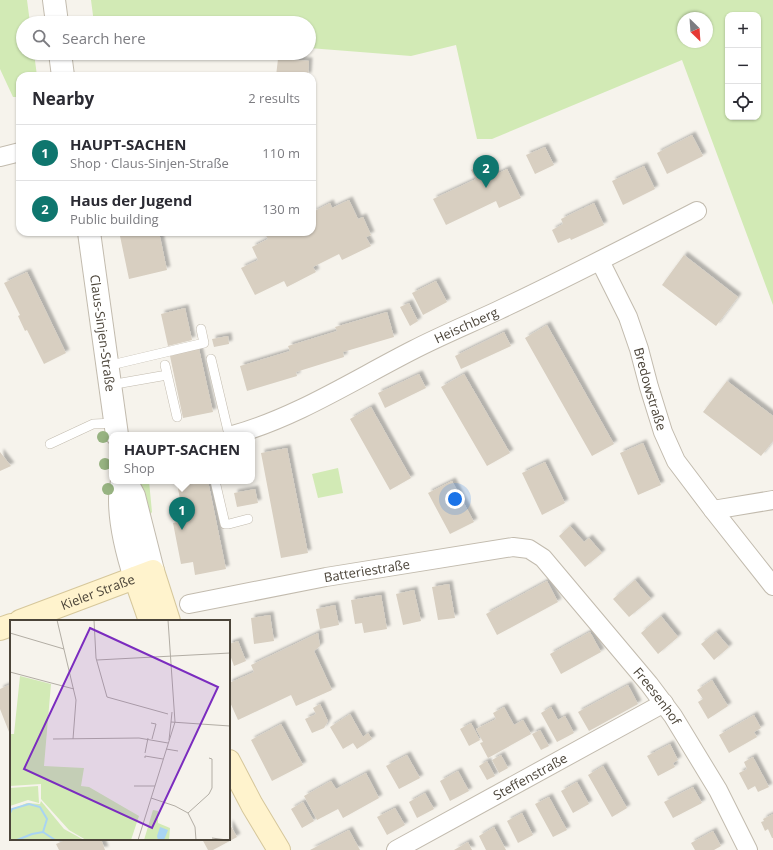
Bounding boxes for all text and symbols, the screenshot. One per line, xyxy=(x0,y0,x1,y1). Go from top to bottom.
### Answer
north arrow xyxy=(677,12,713,48)
map controls xyxy=(725,12,761,120)
button: + xyxy=(725,12,761,48)
search box xyxy=(16,16,316,60)
icon: search xyxy=(30,27,52,49)
text: Search here xyxy=(62,28,146,48)
button: − xyxy=(725,48,761,84)
button: locate xyxy=(725,84,761,120)
text: Nearby xyxy=(32,87,94,110)
text: 2 results xyxy=(248,89,300,107)
text: HAUPT-SACHEN xyxy=(70,134,186,154)
text: 1 xyxy=(41,144,49,162)
text: 110 m xyxy=(262,144,300,162)
text: Shop · Claus-Sinjen-Straße xyxy=(70,154,229,172)
pin: 2 xyxy=(473,155,499,188)
text: Haus der Jugend xyxy=(70,190,192,210)
text: 2 xyxy=(41,200,49,218)
text: 130 m xyxy=(262,200,300,218)
text: Public building xyxy=(70,210,159,228)
street label: Claus-Sinjen-Straße xyxy=(86,273,120,393)
street label: Heischberg xyxy=(431,303,501,347)
street label: Bredowstraße xyxy=(630,345,671,433)
popup xyxy=(109,432,255,484)
text: HAUPT-SACHEN xyxy=(124,439,240,459)
text: Shop xyxy=(124,459,155,477)
your location xyxy=(445,489,465,509)
pin: 1 xyxy=(169,497,195,530)
street label: Batteriestraße xyxy=(322,555,411,586)
street label: Kieler Straße xyxy=(58,570,137,614)
inset map xyxy=(10,620,230,840)
street label: Freesenhof xyxy=(629,663,686,729)
street label: Steffenstraße xyxy=(490,749,570,804)

